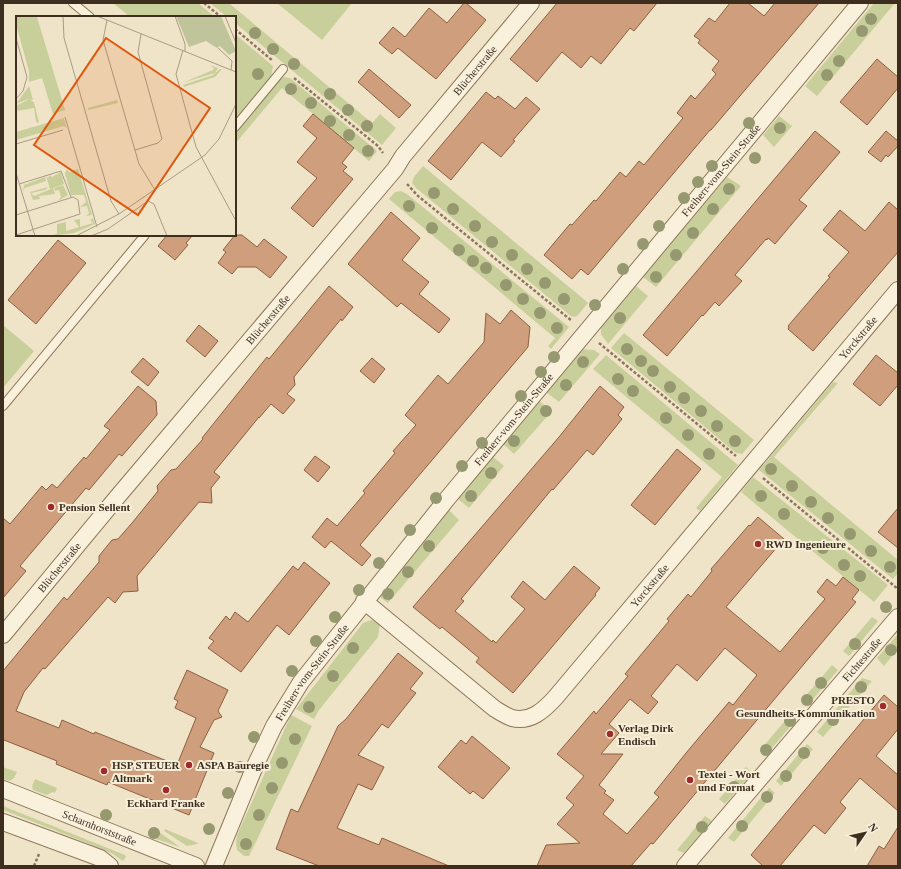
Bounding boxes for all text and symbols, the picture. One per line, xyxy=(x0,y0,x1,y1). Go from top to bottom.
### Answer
inset map xyxy=(16,16,236,236)
street label: Blücherstraße xyxy=(451,43,499,98)
street label: Freiherr-vom-Stein-Straße xyxy=(679,121,763,219)
street label: Blücherstraße xyxy=(243,292,292,347)
street label: Yorckstraße xyxy=(836,313,880,362)
street label: Freiherr-vom-Stein-Straße xyxy=(472,370,555,468)
place label: Pension Sellent xyxy=(59,501,131,513)
marker: Pension Sellent xyxy=(46,502,56,512)
place label: RWD Ingenieure xyxy=(766,538,846,550)
marker: RWD Ingenieure xyxy=(753,539,763,549)
street label: Blücherstraße xyxy=(35,540,83,595)
street label: Yorckstraße xyxy=(628,561,671,610)
street label: Freiherr-vom-Stein-Straße xyxy=(273,622,351,723)
street label: Fichtestraße xyxy=(840,635,884,684)
place label: PRESTO Gesundheits-Kommunikation xyxy=(736,694,875,719)
marker: PRESTO Gesundheits-Kommunikation xyxy=(878,701,888,711)
place label: Verlag Dirk Endisch xyxy=(618,722,674,747)
marker: Verlag Dirk Endisch xyxy=(605,729,615,739)
place label: HSP STEUER Altmark xyxy=(112,759,181,784)
place label: ASPA Bauregie xyxy=(197,759,269,771)
marker: ASPA Bauregie xyxy=(184,760,194,770)
marker: HSP STEUER Altmark xyxy=(99,766,109,776)
place label: Textei - Wort und Format xyxy=(698,768,760,793)
marker: Textei - Wort und Format xyxy=(685,775,695,785)
marker: Eckhard Franke xyxy=(161,785,171,795)
place label: Eckhard Franke xyxy=(127,797,205,809)
street label: Scharnhorststraße xyxy=(61,807,139,848)
north arrow xyxy=(845,813,885,853)
text: N xyxy=(866,821,881,834)

